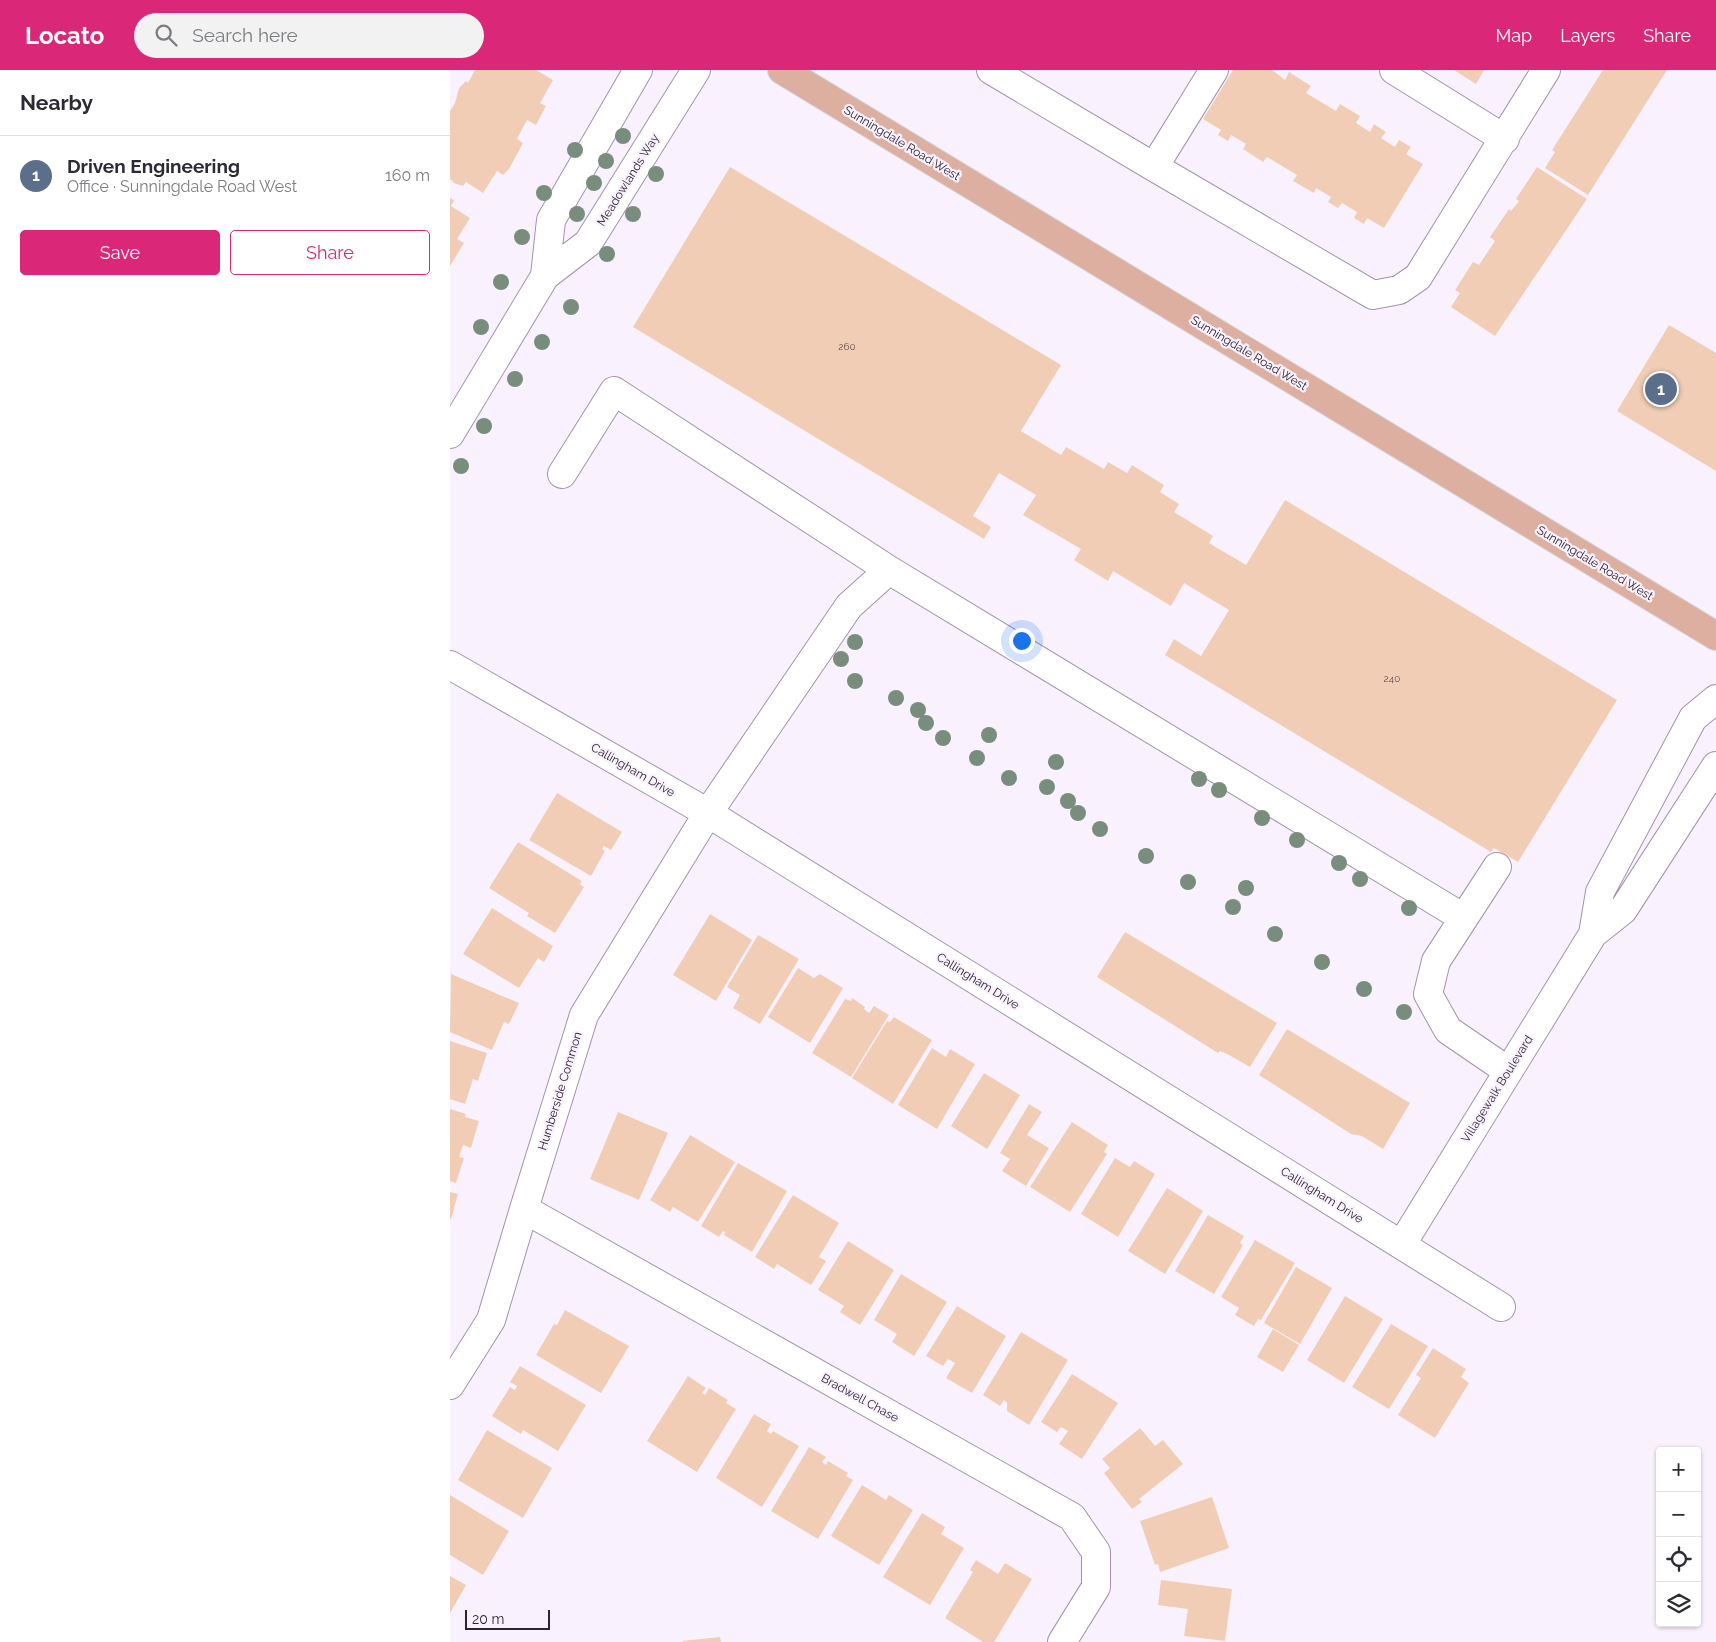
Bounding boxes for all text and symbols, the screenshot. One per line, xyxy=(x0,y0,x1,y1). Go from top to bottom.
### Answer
search box xyxy=(134,13,484,58)
text: Locato xyxy=(25,21,104,50)
icon: search xyxy=(152,21,180,49)
text: Search here xyxy=(192,24,298,46)
text: Map xyxy=(1496,25,1532,46)
text: Layers xyxy=(1560,25,1615,46)
text: Share xyxy=(1643,25,1691,46)
text: Nearby xyxy=(20,90,93,115)
street label: Sunningdale Road West xyxy=(841,103,963,183)
street label: Meadowlands Way xyxy=(594,131,662,228)
text: Driven Engineering xyxy=(67,155,240,177)
text: 1 xyxy=(32,166,40,185)
text: 160 m xyxy=(385,166,430,185)
text: Office · Sunningdale Road West xyxy=(67,177,297,196)
button: Save xyxy=(20,230,220,275)
button: Share xyxy=(230,230,430,275)
street label: Sunningdale Road West xyxy=(1188,313,1310,393)
house number: 260 xyxy=(838,341,856,352)
pin: 1 xyxy=(1645,370,1677,408)
street label: Sunningdale Road West xyxy=(1534,523,1656,603)
your location xyxy=(1009,628,1035,654)
house number: 240 xyxy=(1384,673,1400,684)
street label: Callingham Drive xyxy=(589,740,677,800)
street label: Callingham Drive xyxy=(934,950,1022,1012)
street label: Humberside Common xyxy=(535,1030,585,1152)
street label: Villagewalk Boulevard xyxy=(1458,1033,1536,1145)
street label: Callingham Drive xyxy=(1278,1164,1366,1226)
street label: Bradwell Chase xyxy=(819,1371,901,1425)
map controls xyxy=(1656,1447,1701,1627)
button: + xyxy=(1656,1447,1701,1492)
button: − xyxy=(1656,1492,1701,1537)
button: locate xyxy=(1656,1537,1701,1582)
button: layers xyxy=(1656,1582,1701,1627)
scale bar xyxy=(465,1607,550,1630)
text: 20 m xyxy=(472,1611,504,1627)

